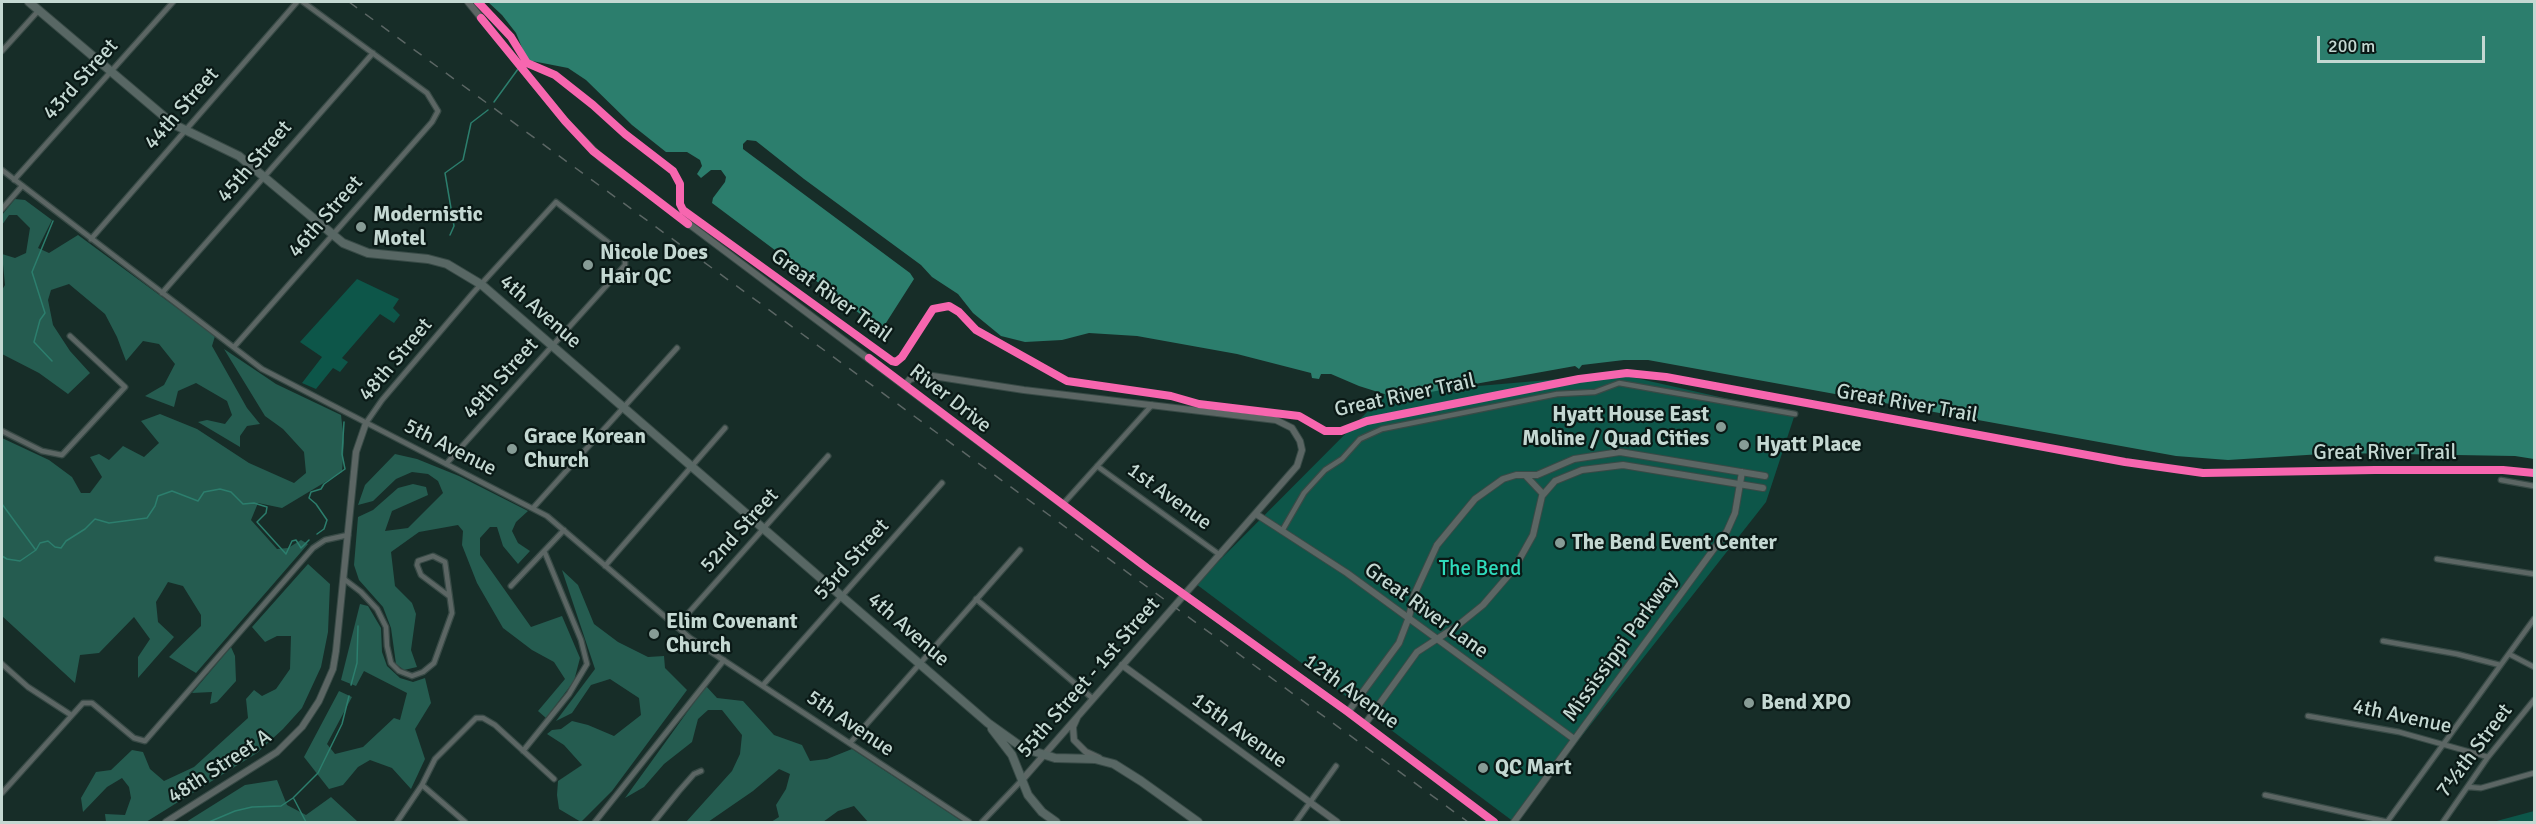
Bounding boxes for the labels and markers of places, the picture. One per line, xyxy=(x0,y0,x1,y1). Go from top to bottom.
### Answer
place label: Modernistic Motel xyxy=(373,202,483,252)
marker: Modernistic Motel xyxy=(354,220,368,234)
place label: Nicole Does Hair QC xyxy=(600,240,708,290)
marker: Nicole Does Hair QC xyxy=(581,258,595,272)
place label: Hyatt House East Moline / Quad Cities xyxy=(1522,402,1709,452)
marker: Hyatt House East Moline / Quad Cities xyxy=(1714,420,1728,434)
place label: Grace Korean Church xyxy=(524,424,646,474)
place label: Hyatt Place xyxy=(1756,432,1861,458)
marker: Hyatt Place xyxy=(1737,438,1751,452)
marker: Grace Korean Church xyxy=(505,442,519,456)
place label: The Bend Event Center xyxy=(1572,530,1777,556)
marker: The Bend Event Center xyxy=(1553,536,1567,550)
place label: Elim Covenant Church xyxy=(666,609,798,659)
marker: Elim Covenant Church xyxy=(647,627,661,641)
place label: Bend XPO xyxy=(1761,690,1851,716)
marker: Bend XPO xyxy=(1742,696,1756,710)
place label: QC Mart xyxy=(1495,755,1572,781)
marker: QC Mart xyxy=(1476,761,1490,775)

